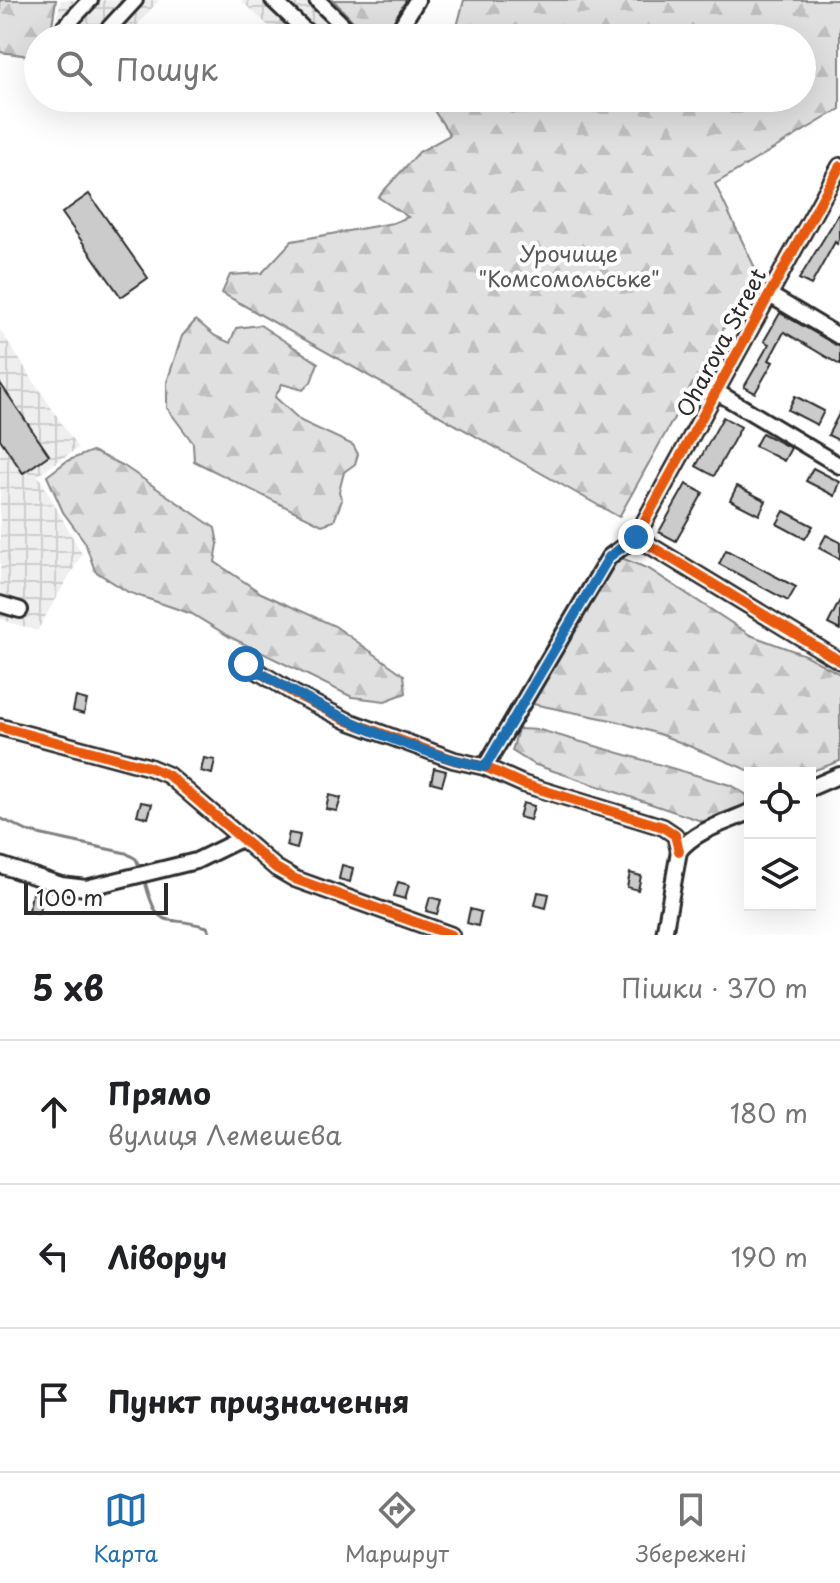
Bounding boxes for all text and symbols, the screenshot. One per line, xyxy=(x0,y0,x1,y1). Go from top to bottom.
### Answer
search box xyxy=(24,24,816,112)
icon: search xyxy=(52,46,96,90)
text: Пошук xyxy=(116,46,218,91)
park label: Урочище "Комсомольське" xyxy=(478,236,660,294)
street label: Oharova Street xyxy=(667,262,773,422)
route end xyxy=(618,519,654,555)
route start xyxy=(228,646,264,682)
map controls xyxy=(744,767,816,911)
button: locate xyxy=(744,767,816,839)
button: layers xyxy=(744,839,816,911)
scale bar xyxy=(24,879,168,915)
text: 100 m xyxy=(36,880,103,913)
text: 5 хв xyxy=(32,961,104,1013)
text: Пішки · 370 m xyxy=(621,968,808,1007)
text: Прямо xyxy=(108,1070,211,1115)
icon: ahead xyxy=(32,1090,76,1134)
text: 180 m xyxy=(730,1093,808,1132)
text: вулиця Лемешєва xyxy=(108,1115,342,1154)
icon: left xyxy=(32,1234,76,1278)
text: Ліворуч xyxy=(108,1234,227,1279)
text: 190 m xyxy=(731,1237,808,1276)
icon: arrive xyxy=(32,1378,76,1422)
text: Пункт призначення xyxy=(108,1378,409,1423)
tab: Карта xyxy=(93,1488,158,1569)
tab: Маршрут xyxy=(345,1488,449,1569)
tab: Збережені xyxy=(636,1488,747,1569)

